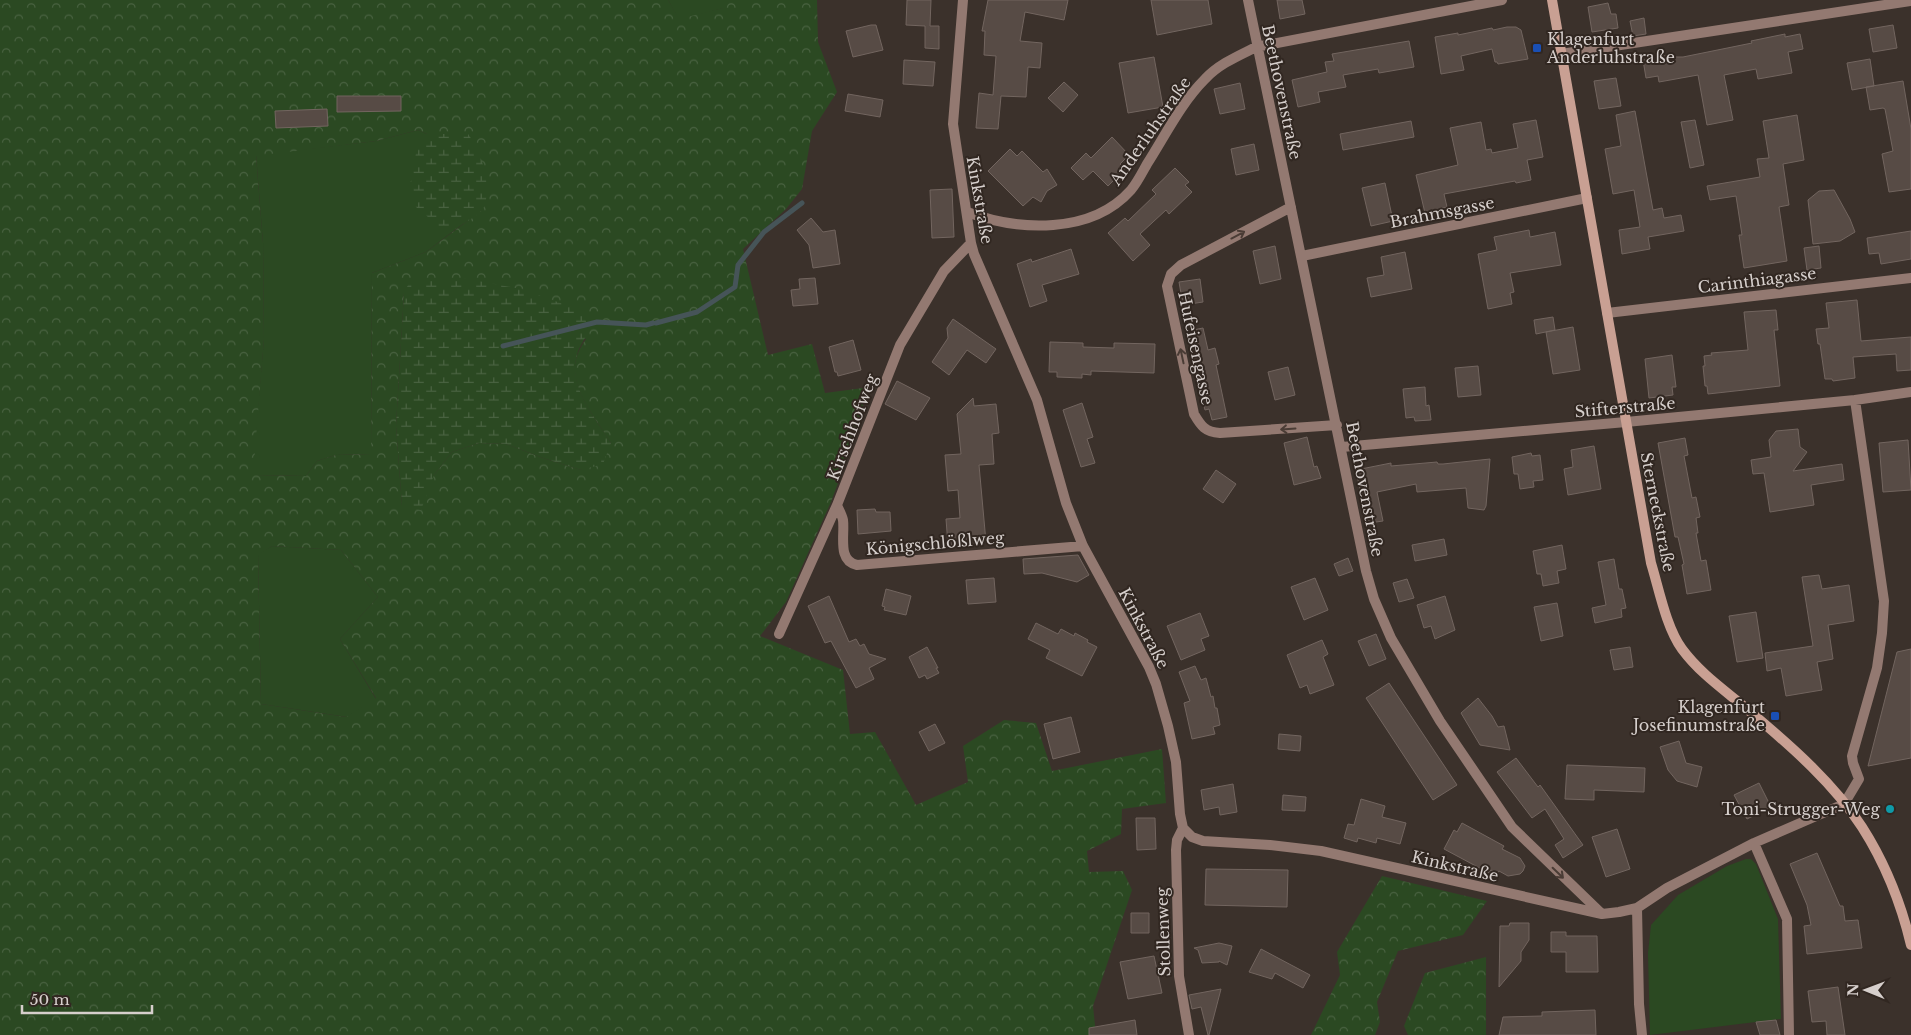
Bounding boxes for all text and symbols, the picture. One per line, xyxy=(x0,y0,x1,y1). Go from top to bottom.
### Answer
street label: Beethovenstraße xyxy=(1258,23,1306,161)
place label: Klagenfurt Anderluhstraße xyxy=(1546,29,1675,67)
marker: Klagenfurt Anderluhstraße xyxy=(1531,42,1543,54)
street label: Anderluhstraße xyxy=(1105,73,1195,190)
street label: Kinkstraße xyxy=(962,155,998,245)
street label: Brahmsgasse xyxy=(1388,192,1496,232)
one-way arrow xyxy=(1230,230,1245,239)
street label: Carinthiagasse xyxy=(1697,263,1817,297)
street label: Hufeisengasse xyxy=(1174,289,1218,407)
one-way arrow xyxy=(1177,349,1186,365)
street label: Kirschhofweg xyxy=(822,370,882,483)
street label: Stifterstraße xyxy=(1574,393,1676,421)
street label: Beethovenstraße xyxy=(1342,420,1388,558)
one-way arrow xyxy=(1281,424,1297,433)
street label: Sterneckstraße xyxy=(1637,450,1679,574)
street label: Königschlößlweg xyxy=(865,527,1006,559)
street label: Kinkstraße xyxy=(1114,584,1174,672)
place label: Klagenfurt Josefinumstraße xyxy=(1631,697,1765,735)
marker: Klagenfurt Josefinumstraße xyxy=(1769,710,1781,722)
place label: Toni-Strugger-Weg xyxy=(1722,799,1880,819)
marker: Toni-Strugger-Weg xyxy=(1884,803,1896,815)
street label: Kinkstraße xyxy=(1410,846,1500,886)
one-way arrow xyxy=(1552,867,1564,879)
street label: Stollenweg xyxy=(1151,887,1175,977)
north arrow xyxy=(1841,965,1891,1015)
scale bar xyxy=(22,982,152,1014)
text: N xyxy=(1844,983,1862,997)
text: 50 m xyxy=(30,990,70,1009)

